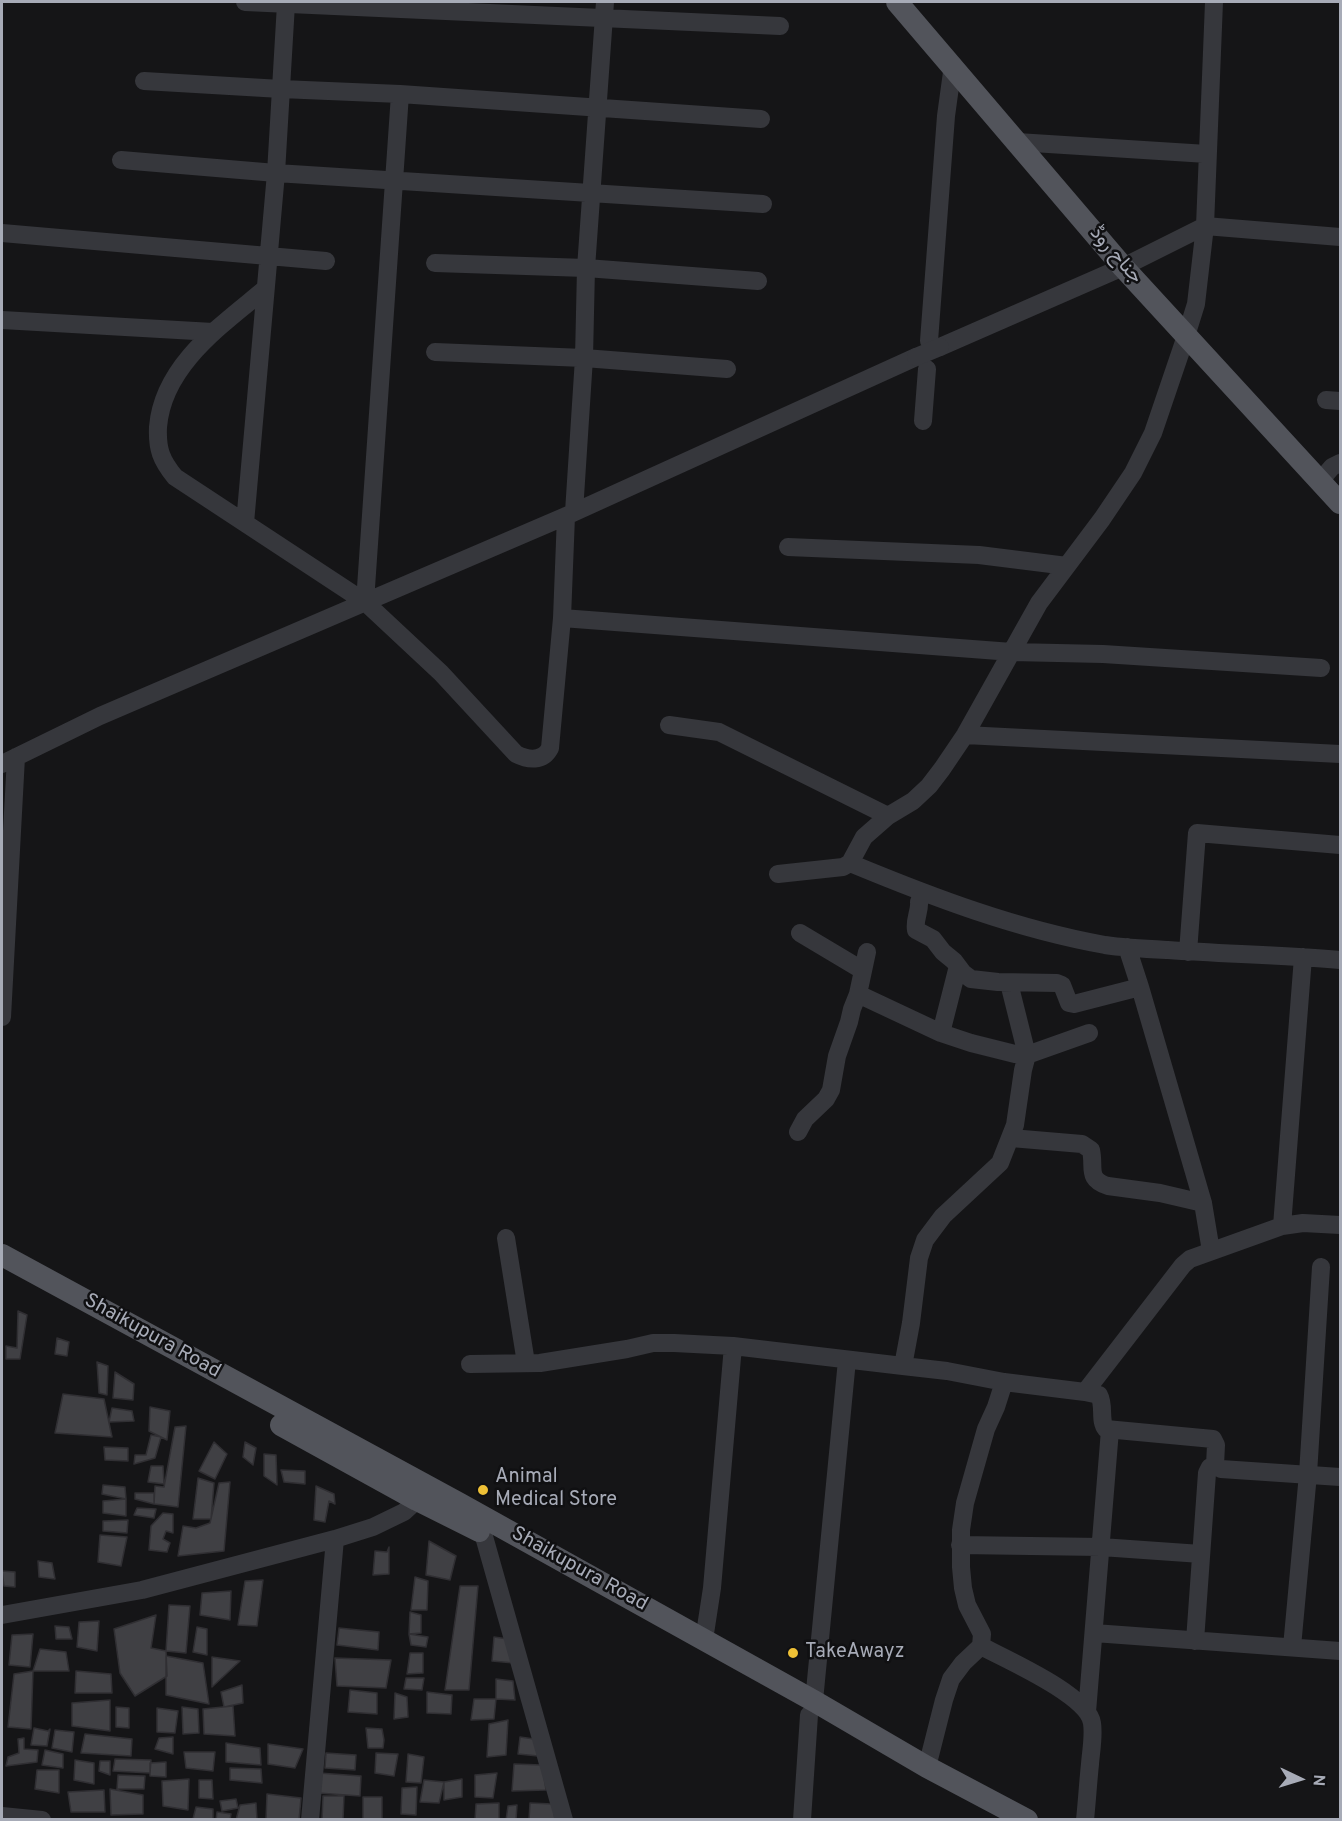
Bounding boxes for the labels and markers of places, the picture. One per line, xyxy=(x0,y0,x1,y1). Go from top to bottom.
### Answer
place label: Animal Medical Store xyxy=(495,1466,617,1513)
marker: Animal Medical Store xyxy=(476,1483,490,1497)
place label: TakeAwayz xyxy=(805,1641,904,1665)
marker: TakeAwayz xyxy=(786,1646,800,1660)

